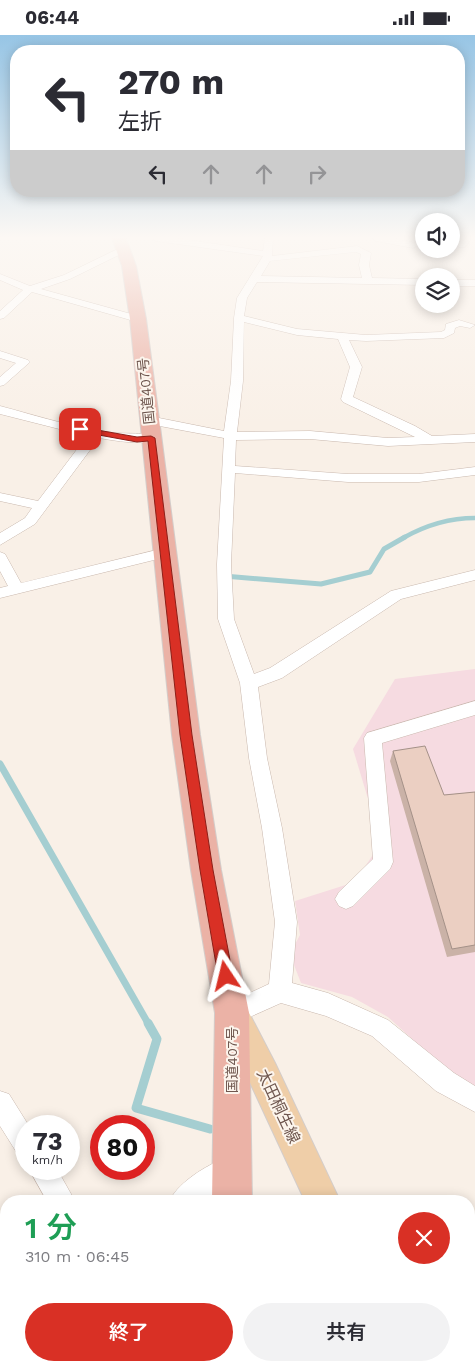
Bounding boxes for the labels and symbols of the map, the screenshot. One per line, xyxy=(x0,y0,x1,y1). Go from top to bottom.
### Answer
street label: 国道407号 xyxy=(135,357,157,425)
pin xyxy=(59,408,101,450)
position arrow xyxy=(199,949,251,1001)
street label: 国道407号 xyxy=(224,1027,240,1093)
street label: 太田桐生線 xyxy=(253,1066,304,1146)
speed limit sign: 80 xyxy=(90,1115,155,1180)

